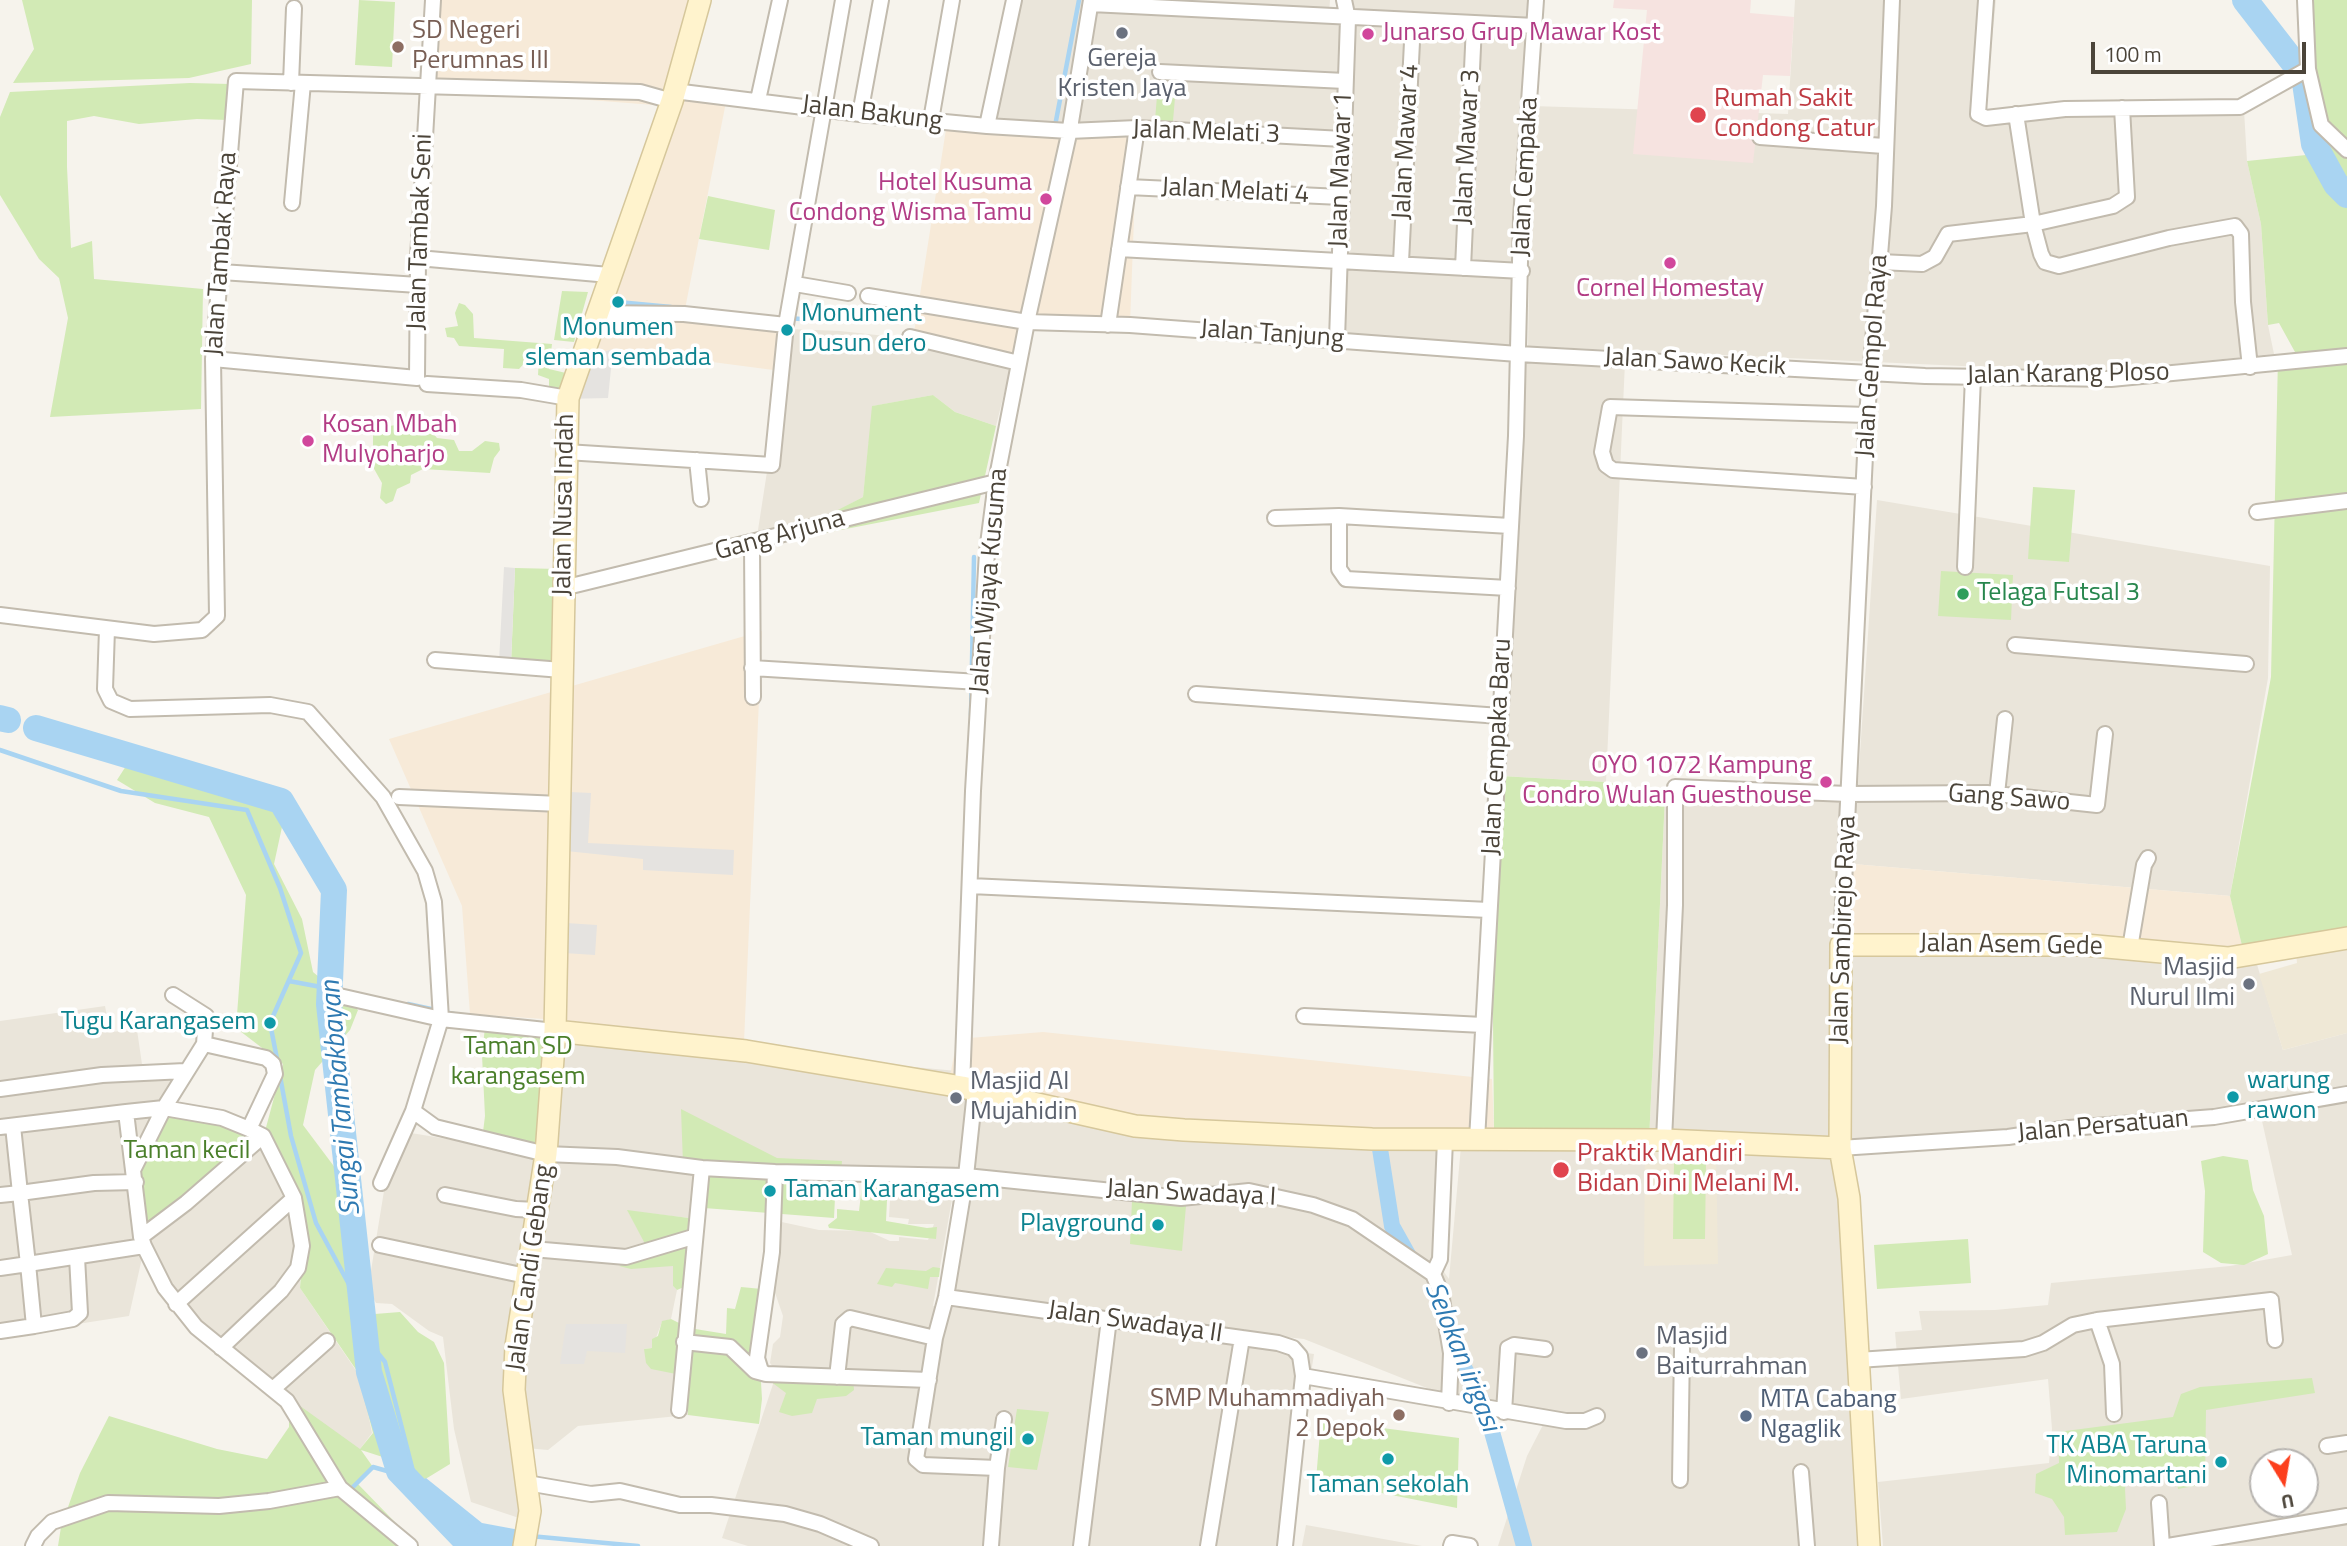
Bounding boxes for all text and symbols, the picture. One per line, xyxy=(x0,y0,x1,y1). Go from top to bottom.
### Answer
place label: SD Negeri Perumnas III xyxy=(412,16,549,78)
place label: Junarso Grup Mawar Kost xyxy=(1382,18,1661,50)
marker: Gereja Kristen Jaya xyxy=(1114,25,1130,41)
marker: Junarso Grup Mawar Kost xyxy=(1360,26,1376,42)
scale bar xyxy=(2095,28,2310,72)
text: 100 m xyxy=(2104,38,2161,70)
marker: SD Negeri Perumnas III xyxy=(390,39,406,55)
place label: Gereja Kristen Jaya xyxy=(1057,44,1187,106)
street label: Jalan Mawar 4 xyxy=(1387,63,1427,221)
street label: Jalan Mawar 3 xyxy=(1448,68,1488,226)
place label: Rumah Sakit Condong Catur xyxy=(1714,84,1875,146)
street label: Jalan Bakung xyxy=(800,90,944,138)
street label: Jalan Mawar 1 xyxy=(1324,91,1360,249)
street label: Jalan Cempaka xyxy=(1506,96,1546,258)
marker: Rumah Sakit Condong Catur xyxy=(1688,105,1708,125)
street label: Jalan Melati 3 xyxy=(1131,115,1281,151)
street label: Jalan Tambak Seni xyxy=(402,133,440,331)
street label: Jalan Tambak Raya xyxy=(199,151,245,357)
place label: Hotel Kusuma Condong Wisma Tamu xyxy=(789,168,1032,230)
street label: Jalan Melati 4 xyxy=(1160,173,1310,211)
marker: Hotel Kusuma Condong Wisma Tamu xyxy=(1038,191,1054,207)
street label: Jalan Gempol Raya xyxy=(1850,253,1896,459)
marker: Cornel Homestay xyxy=(1662,255,1678,271)
place label: Cornel Homestay xyxy=(1576,274,1764,306)
marker: Monumen sleman sembada xyxy=(610,294,626,310)
place label: Monument Dusun dero xyxy=(801,299,927,360)
place label: Monumen sleman sembada xyxy=(525,313,711,374)
street label: Jalan Tanjung xyxy=(1199,314,1345,356)
marker: Monument Dusun dero xyxy=(779,322,795,338)
street label: Jalan Sawo Kecik xyxy=(1603,343,1787,383)
street label: Jalan Karang Ploso xyxy=(1966,358,2170,392)
place label: Kosan Mbah Mulyoharjo xyxy=(322,410,457,472)
street label: Jalan Nusa Indah xyxy=(548,413,582,597)
marker: Kosan Mbah Mulyoharjo xyxy=(300,433,316,449)
street label: Jalan Wijaya Kusuma xyxy=(965,467,1015,695)
street label: Gang Arjuna xyxy=(712,504,848,568)
place label: Telaga Futsal 3 xyxy=(1977,578,2140,610)
marker: Telaga Futsal 3 xyxy=(1955,586,1971,602)
street label: Jalan Cempaka Baru xyxy=(1477,637,1519,857)
place label: OYO 1072 Kampung Condro Wulan Guesthouse xyxy=(1522,751,1812,812)
marker: OYO 1072 Kampung Condro Wulan Guesthouse xyxy=(1818,774,1834,790)
street label: Gang Sawo xyxy=(1947,779,2071,819)
street label: Jalan Sambirejo Raya xyxy=(1824,815,1864,1045)
street label: Jalan Asem Gede xyxy=(1919,929,2103,963)
place label: Masjid Nurul Ilmi xyxy=(2129,953,2235,1014)
marker: Masjid Nurul Ilmi xyxy=(2241,976,2257,992)
water label: Sungai Tambakbayan xyxy=(315,979,369,1217)
place label: Tugu Karangasem xyxy=(61,1007,256,1039)
marker: Tugu Karangasem xyxy=(262,1015,278,1031)
park label: Taman SD karangasem xyxy=(451,1032,585,1094)
place label: warung rawon xyxy=(2247,1066,2330,1128)
place label: Masjid Al Mujahidin xyxy=(970,1067,1077,1128)
marker: warung rawon xyxy=(2225,1089,2241,1105)
marker: Masjid Al Mujahidin xyxy=(948,1090,964,1106)
street label: Jalan Persatuan xyxy=(2016,1104,2190,1150)
park label: Taman kecil xyxy=(123,1136,251,1168)
place label: Praktik Mandiri Bidan Dini Melani M. xyxy=(1577,1139,1800,1200)
marker: Praktik Mandiri Bidan Dini Melani M. xyxy=(1551,1160,1571,1180)
street label: Jalan Candi Gebang xyxy=(501,1162,561,1374)
street label: Jalan Swadaya I xyxy=(1105,1174,1277,1214)
place label: Taman Karangasem xyxy=(784,1175,1000,1207)
marker: Taman Karangasem xyxy=(762,1183,778,1199)
place label: Playground xyxy=(1020,1209,1144,1241)
marker: Playground xyxy=(1150,1217,1166,1233)
water label: Selokan irigasi xyxy=(1416,1277,1506,1437)
street label: Jalan Swadaya II xyxy=(1046,1295,1224,1351)
place label: Masjid Baiturrahman xyxy=(1656,1322,1807,1384)
marker: Masjid Baiturrahman xyxy=(1634,1345,1650,1361)
place label: SMP Muhammadiyah 2 Depok xyxy=(1150,1384,1385,1446)
place label: MTA Cabang Ngaglik xyxy=(1760,1385,1897,1446)
marker: SMP Muhammadiyah 2 Depok xyxy=(1391,1407,1407,1423)
marker: MTA Cabang Ngaglik xyxy=(1738,1408,1754,1424)
place label: Taman mungil xyxy=(861,1423,1014,1455)
marker: Taman mungil xyxy=(1020,1431,1036,1447)
place label: TK ABA Taruna Minomartani xyxy=(2046,1431,2207,1492)
north arrow xyxy=(2249,1448,2319,1518)
marker: Taman sekolah xyxy=(1380,1451,1396,1467)
marker: TK ABA Taruna Minomartani xyxy=(2213,1454,2229,1470)
place label: Taman sekolah xyxy=(1307,1470,1469,1502)
text: U xyxy=(2279,1487,2297,1518)

